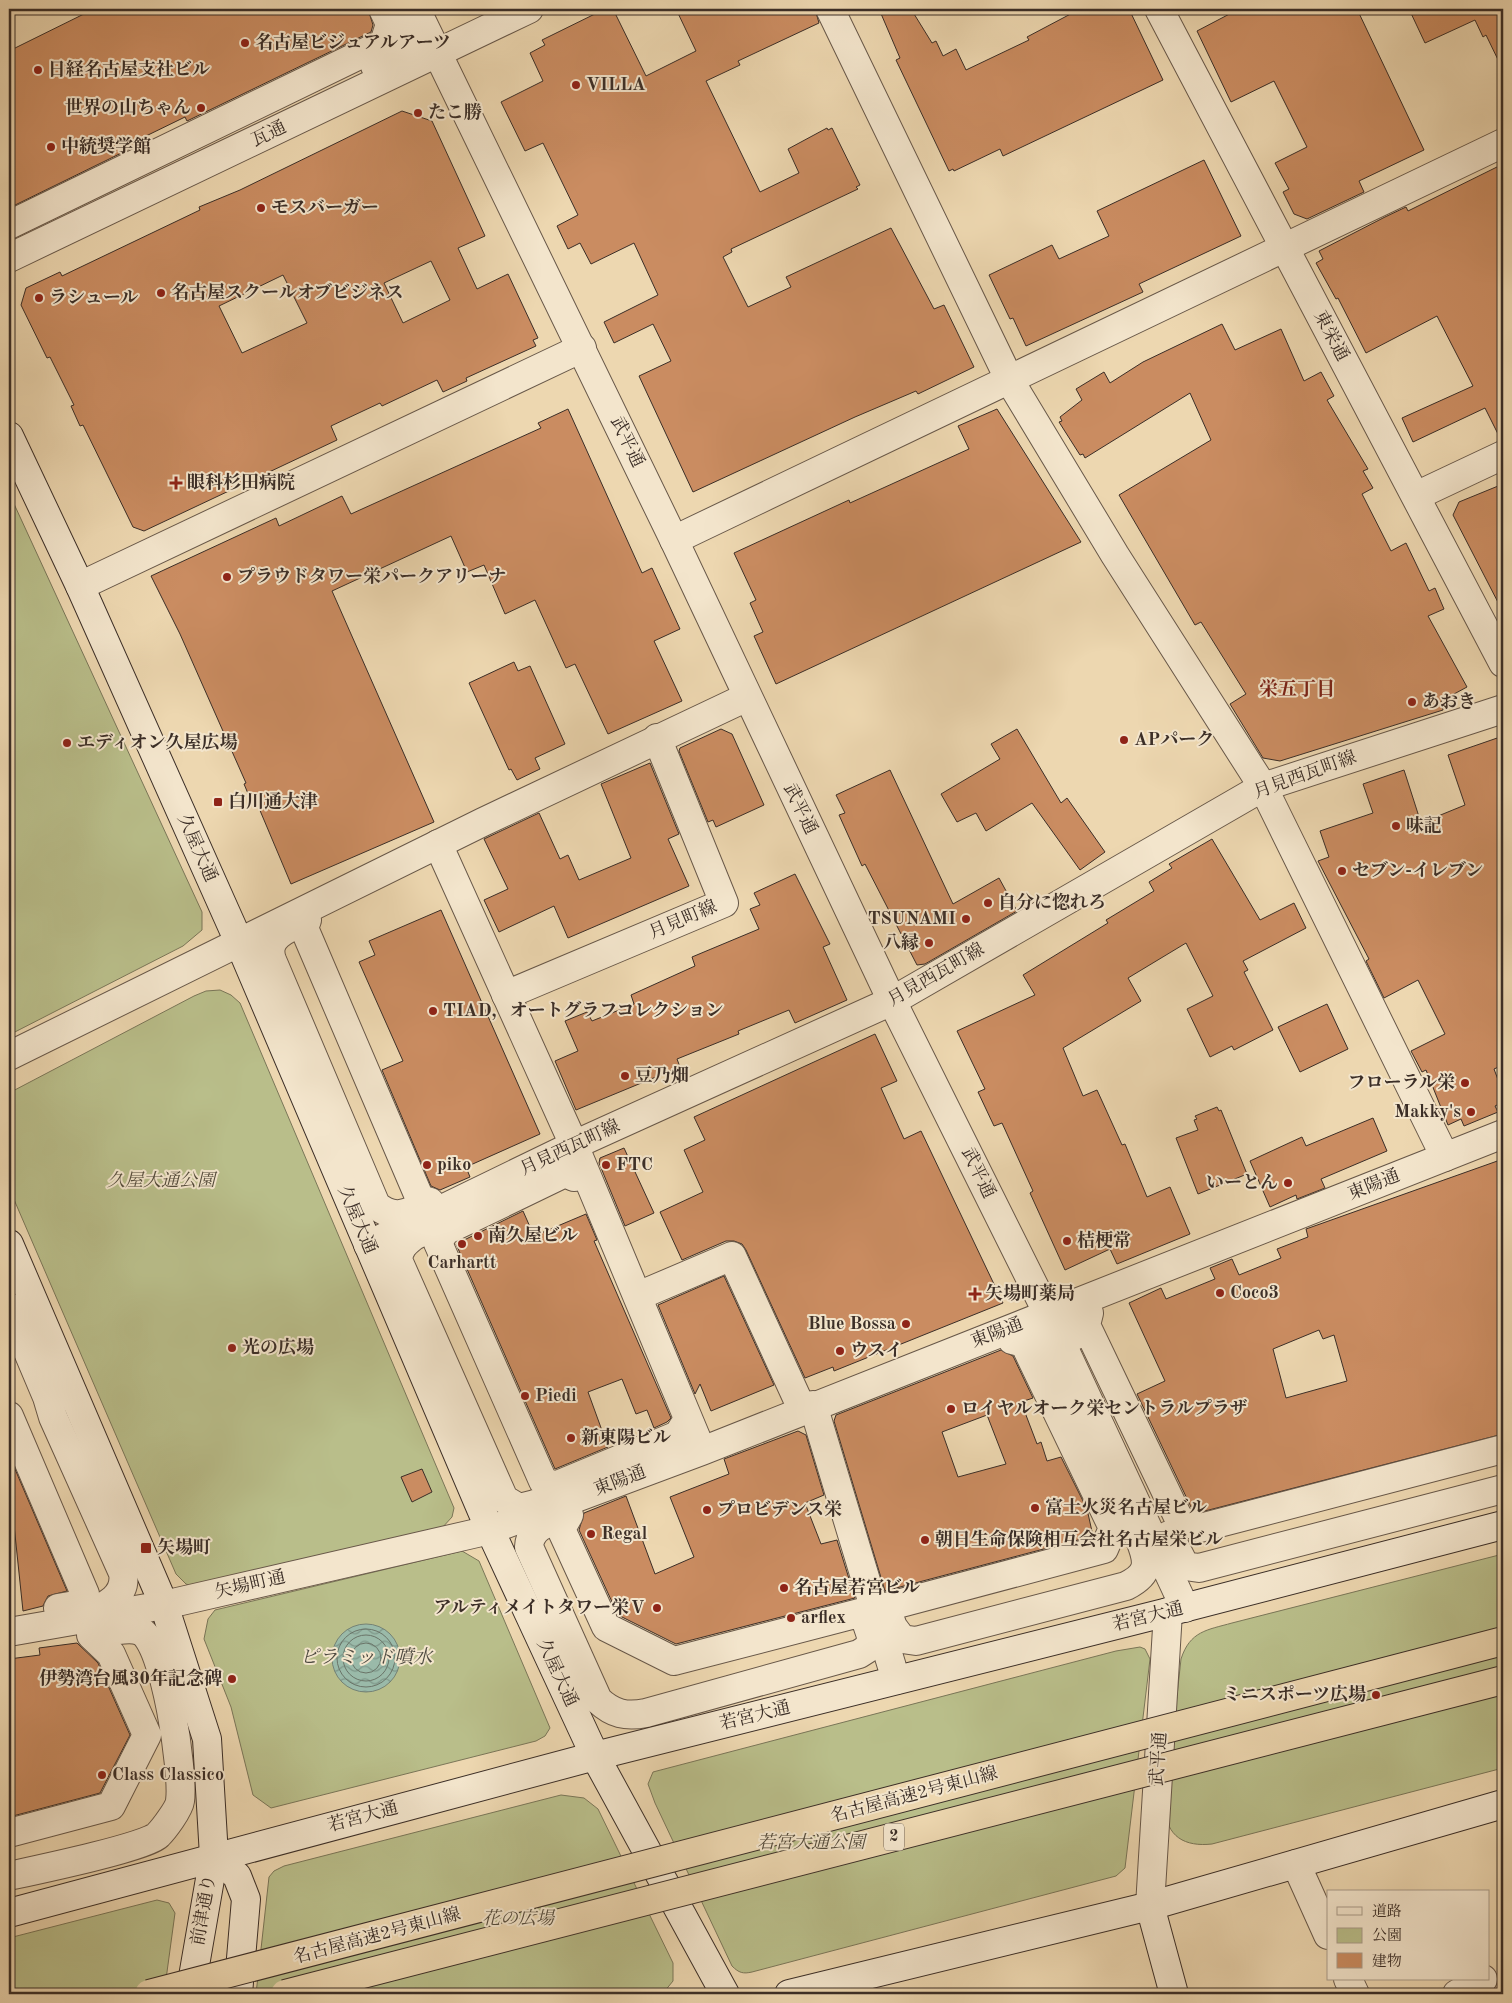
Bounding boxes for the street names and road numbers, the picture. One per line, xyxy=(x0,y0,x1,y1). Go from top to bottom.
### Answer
street label: 瓦通 xyxy=(248,117,289,150)
street label: 東栄通 xyxy=(1310,307,1353,364)
street label: 武平通 xyxy=(607,413,649,470)
street label: 月見西瓦町線 xyxy=(1250,746,1359,802)
street label: 武平通 xyxy=(780,780,822,837)
street label: 久屋大通 xyxy=(174,811,222,885)
street label: 月見町線 xyxy=(646,896,720,942)
street label: 月見西瓦町線 xyxy=(884,938,987,1010)
street label: 月見西瓦町線 xyxy=(516,1115,623,1179)
street label: 武平通 xyxy=(958,1144,1000,1201)
street label: 東陽通 xyxy=(1345,1165,1402,1203)
street label: 久屋大通 xyxy=(335,1183,381,1257)
street label: 東陽通 xyxy=(968,1313,1025,1351)
street label: 東陽通 xyxy=(591,1461,648,1499)
street label: 矢場町通 xyxy=(212,1566,287,1602)
street label: 若宮大通 xyxy=(1110,1598,1185,1634)
street label: 久屋大通 xyxy=(534,1636,582,1709)
street label: 若宮大通 xyxy=(717,1697,792,1733)
street label: 武平通 xyxy=(1146,1731,1170,1787)
street label: 名古屋高速2号東山線 xyxy=(828,1762,1000,1826)
street label: 若宮大通 xyxy=(325,1797,400,1835)
road number: 2 xyxy=(884,1824,904,1850)
street label: 前津通り xyxy=(187,1873,219,1947)
street label: 名古屋高速2号東山線 xyxy=(291,1903,463,1967)

